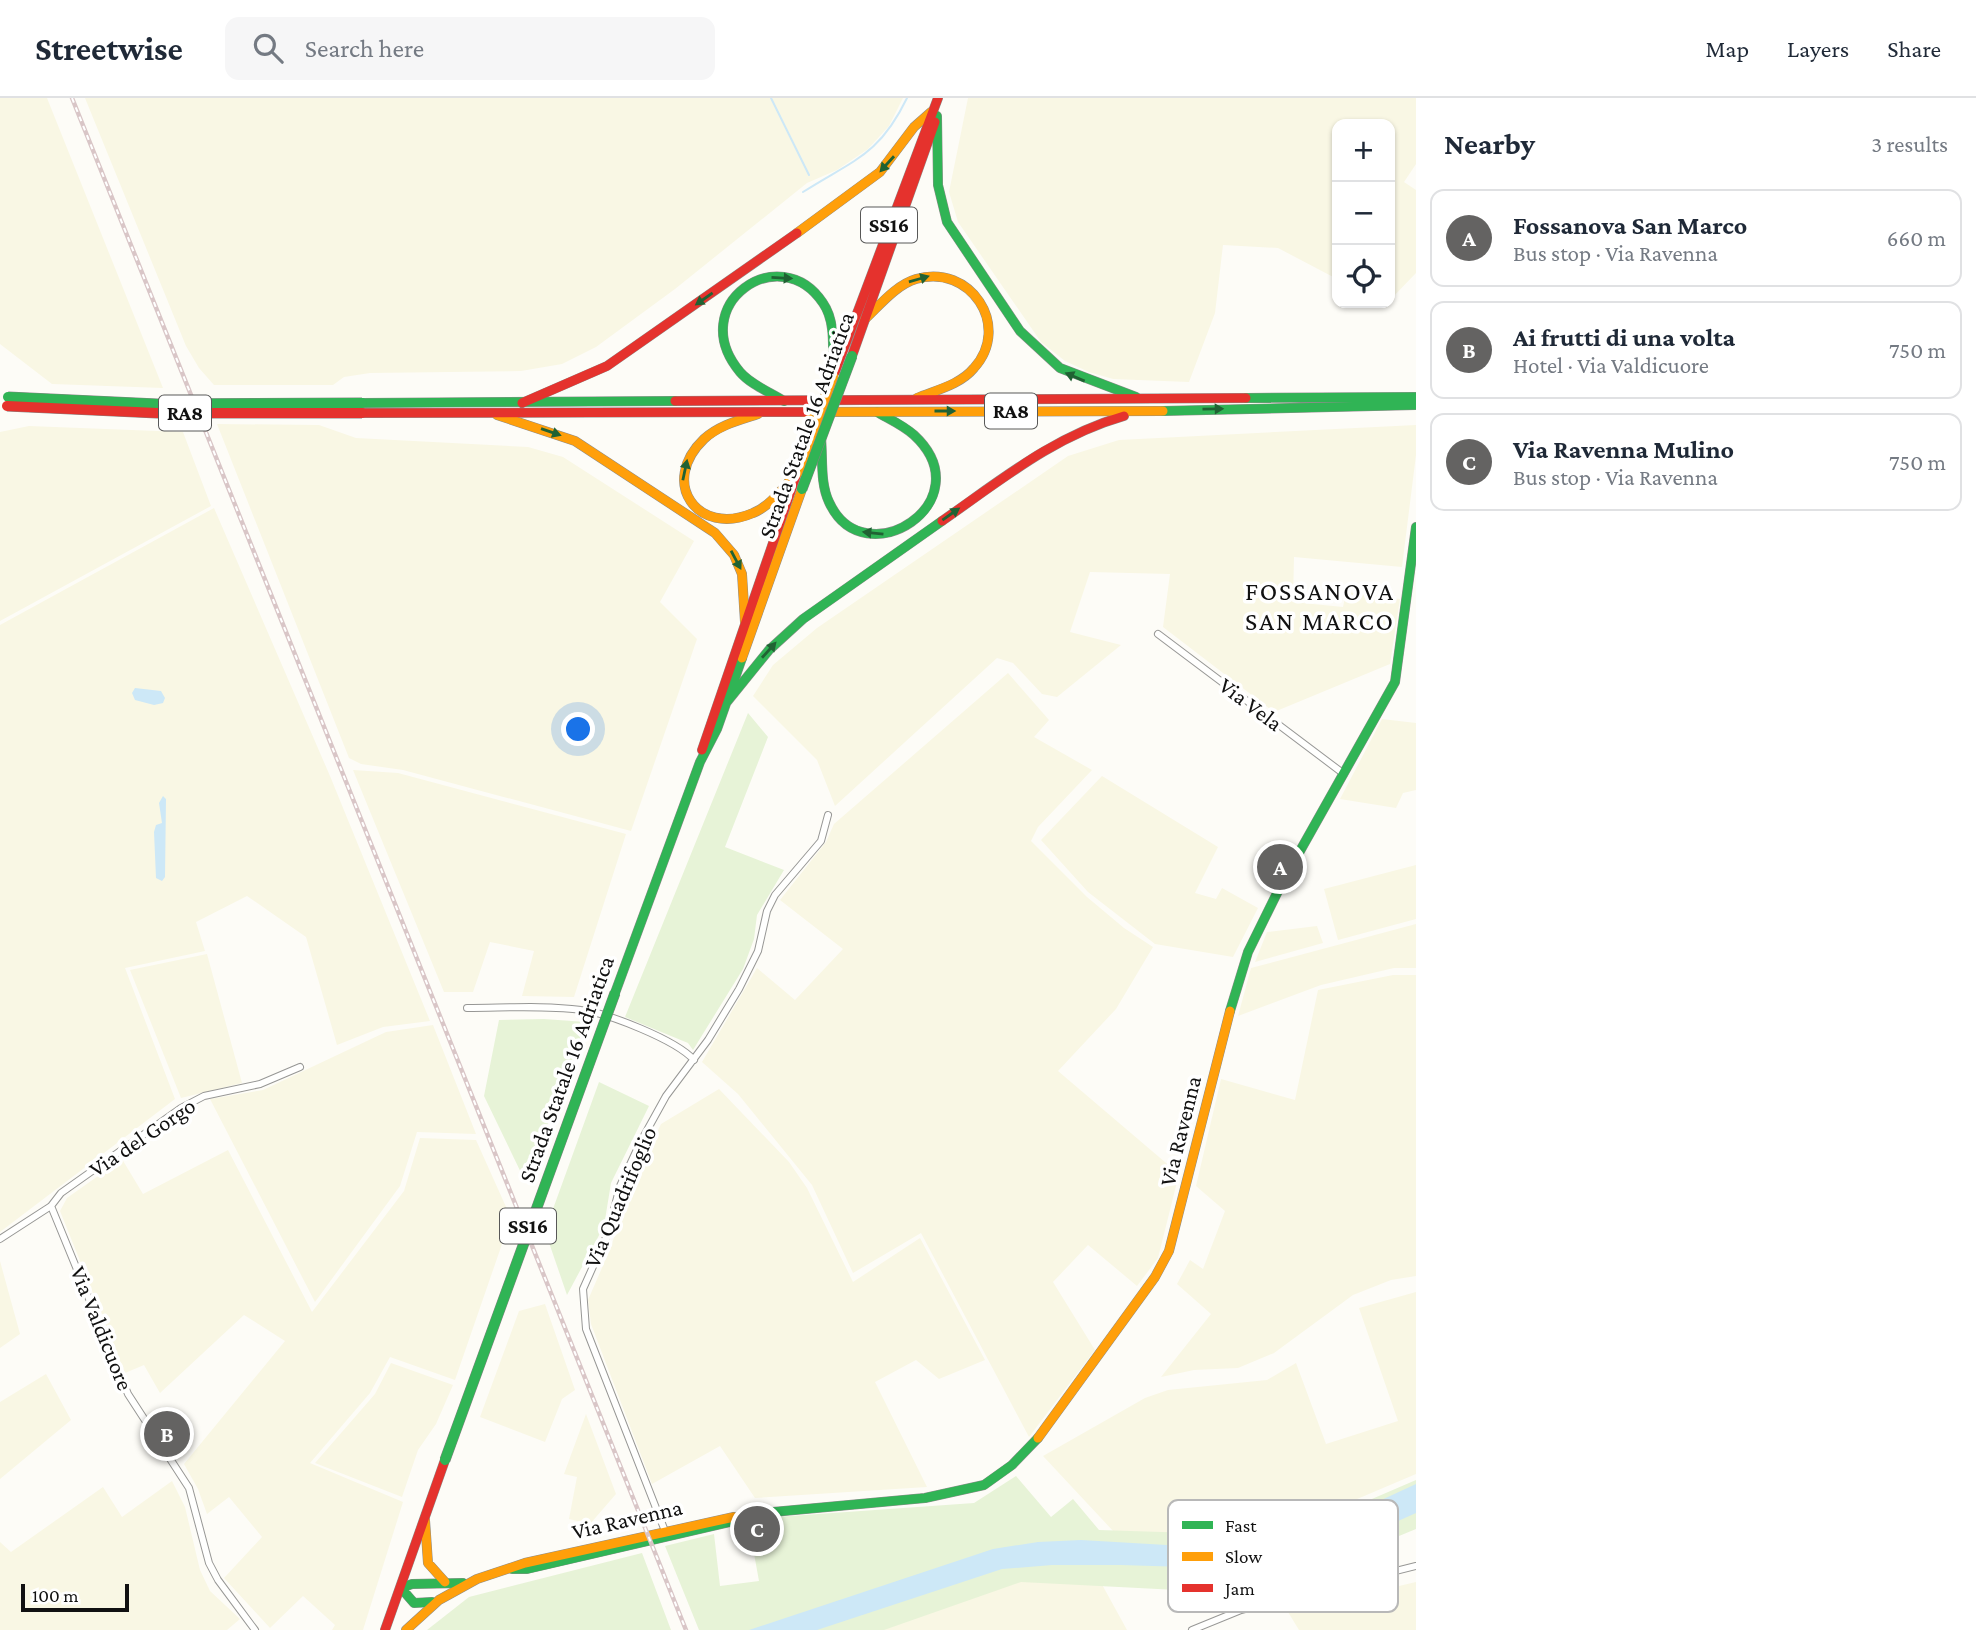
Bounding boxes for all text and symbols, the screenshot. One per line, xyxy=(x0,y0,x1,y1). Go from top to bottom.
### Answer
search box xyxy=(225,17,715,80)
icon: search xyxy=(249,29,287,67)
text: Streetwise xyxy=(35,30,183,67)
text: Search here xyxy=(305,34,424,63)
text: Map xyxy=(1705,35,1749,62)
text: Layers xyxy=(1787,35,1849,62)
text: Share xyxy=(1887,35,1941,62)
map controls xyxy=(1332,119,1395,308)
button: + xyxy=(1332,119,1395,182)
text: Nearby xyxy=(1444,127,1535,160)
text: 3 results xyxy=(1871,131,1948,157)
one-way arrow xyxy=(879,155,895,173)
button: − xyxy=(1332,182,1395,245)
road number: SS16 xyxy=(861,208,917,242)
text: Fossanova San Marco xyxy=(1513,211,1747,240)
text: A xyxy=(1462,225,1476,251)
text: 660 m xyxy=(1887,225,1946,251)
text: Bus stop · Via Ravenna xyxy=(1513,240,1718,266)
button: locate xyxy=(1332,245,1395,308)
one-way arrow xyxy=(771,273,793,284)
one-way arrow xyxy=(909,274,930,284)
one-way arrow xyxy=(695,292,714,305)
street label: Strada Statale 16 Adriatica xyxy=(753,308,859,542)
text: Ai frutti di una volta xyxy=(1513,323,1735,352)
text: B xyxy=(1462,337,1476,363)
text: 750 m xyxy=(1889,337,1946,363)
text: Hotel · Via Valdicuore xyxy=(1513,352,1709,378)
one-way arrow xyxy=(1064,371,1085,382)
road number: RA8 xyxy=(985,394,1037,428)
road number: RA8 xyxy=(159,396,211,430)
one-way arrow xyxy=(1203,404,1225,415)
one-way arrow xyxy=(934,405,956,417)
one-way arrow xyxy=(541,427,562,438)
text: Via Ravenna Mulino xyxy=(1513,435,1734,464)
text: C xyxy=(1462,449,1476,475)
text: 750 m xyxy=(1889,449,1946,475)
one-way arrow xyxy=(679,459,690,481)
text: Bus stop · Via Ravenna xyxy=(1513,464,1718,490)
one-way arrow xyxy=(942,507,960,521)
one-way arrow xyxy=(862,527,884,538)
one-way arrow xyxy=(730,550,742,570)
district label: FOSSANOVA SAN MARCO xyxy=(1245,577,1395,636)
one-way arrow xyxy=(761,641,777,659)
street label: Via Vela xyxy=(1214,672,1288,736)
your location xyxy=(561,712,595,746)
pin: A xyxy=(1257,841,1303,893)
street label: Strada Statale 16 Adriatica xyxy=(513,952,619,1186)
street label: Via Ravenna xyxy=(1154,1073,1206,1189)
street label: Via del Gorgo xyxy=(84,1092,200,1182)
street label: Via Quadrifoglio xyxy=(579,1122,661,1272)
road number: SS16 xyxy=(500,1208,556,1244)
street label: Via Valdicuore xyxy=(65,1262,139,1394)
pin: B xyxy=(144,1408,190,1460)
street label: Via Ravenna xyxy=(569,1494,685,1544)
legend xyxy=(1168,1500,1398,1612)
pin: C xyxy=(734,1503,780,1555)
text: Fast xyxy=(1225,1515,1257,1536)
text: Slow xyxy=(1225,1546,1262,1567)
text: Jam xyxy=(1223,1578,1255,1599)
scale bar xyxy=(21,1581,130,1613)
text: 100 m xyxy=(32,1585,79,1606)

